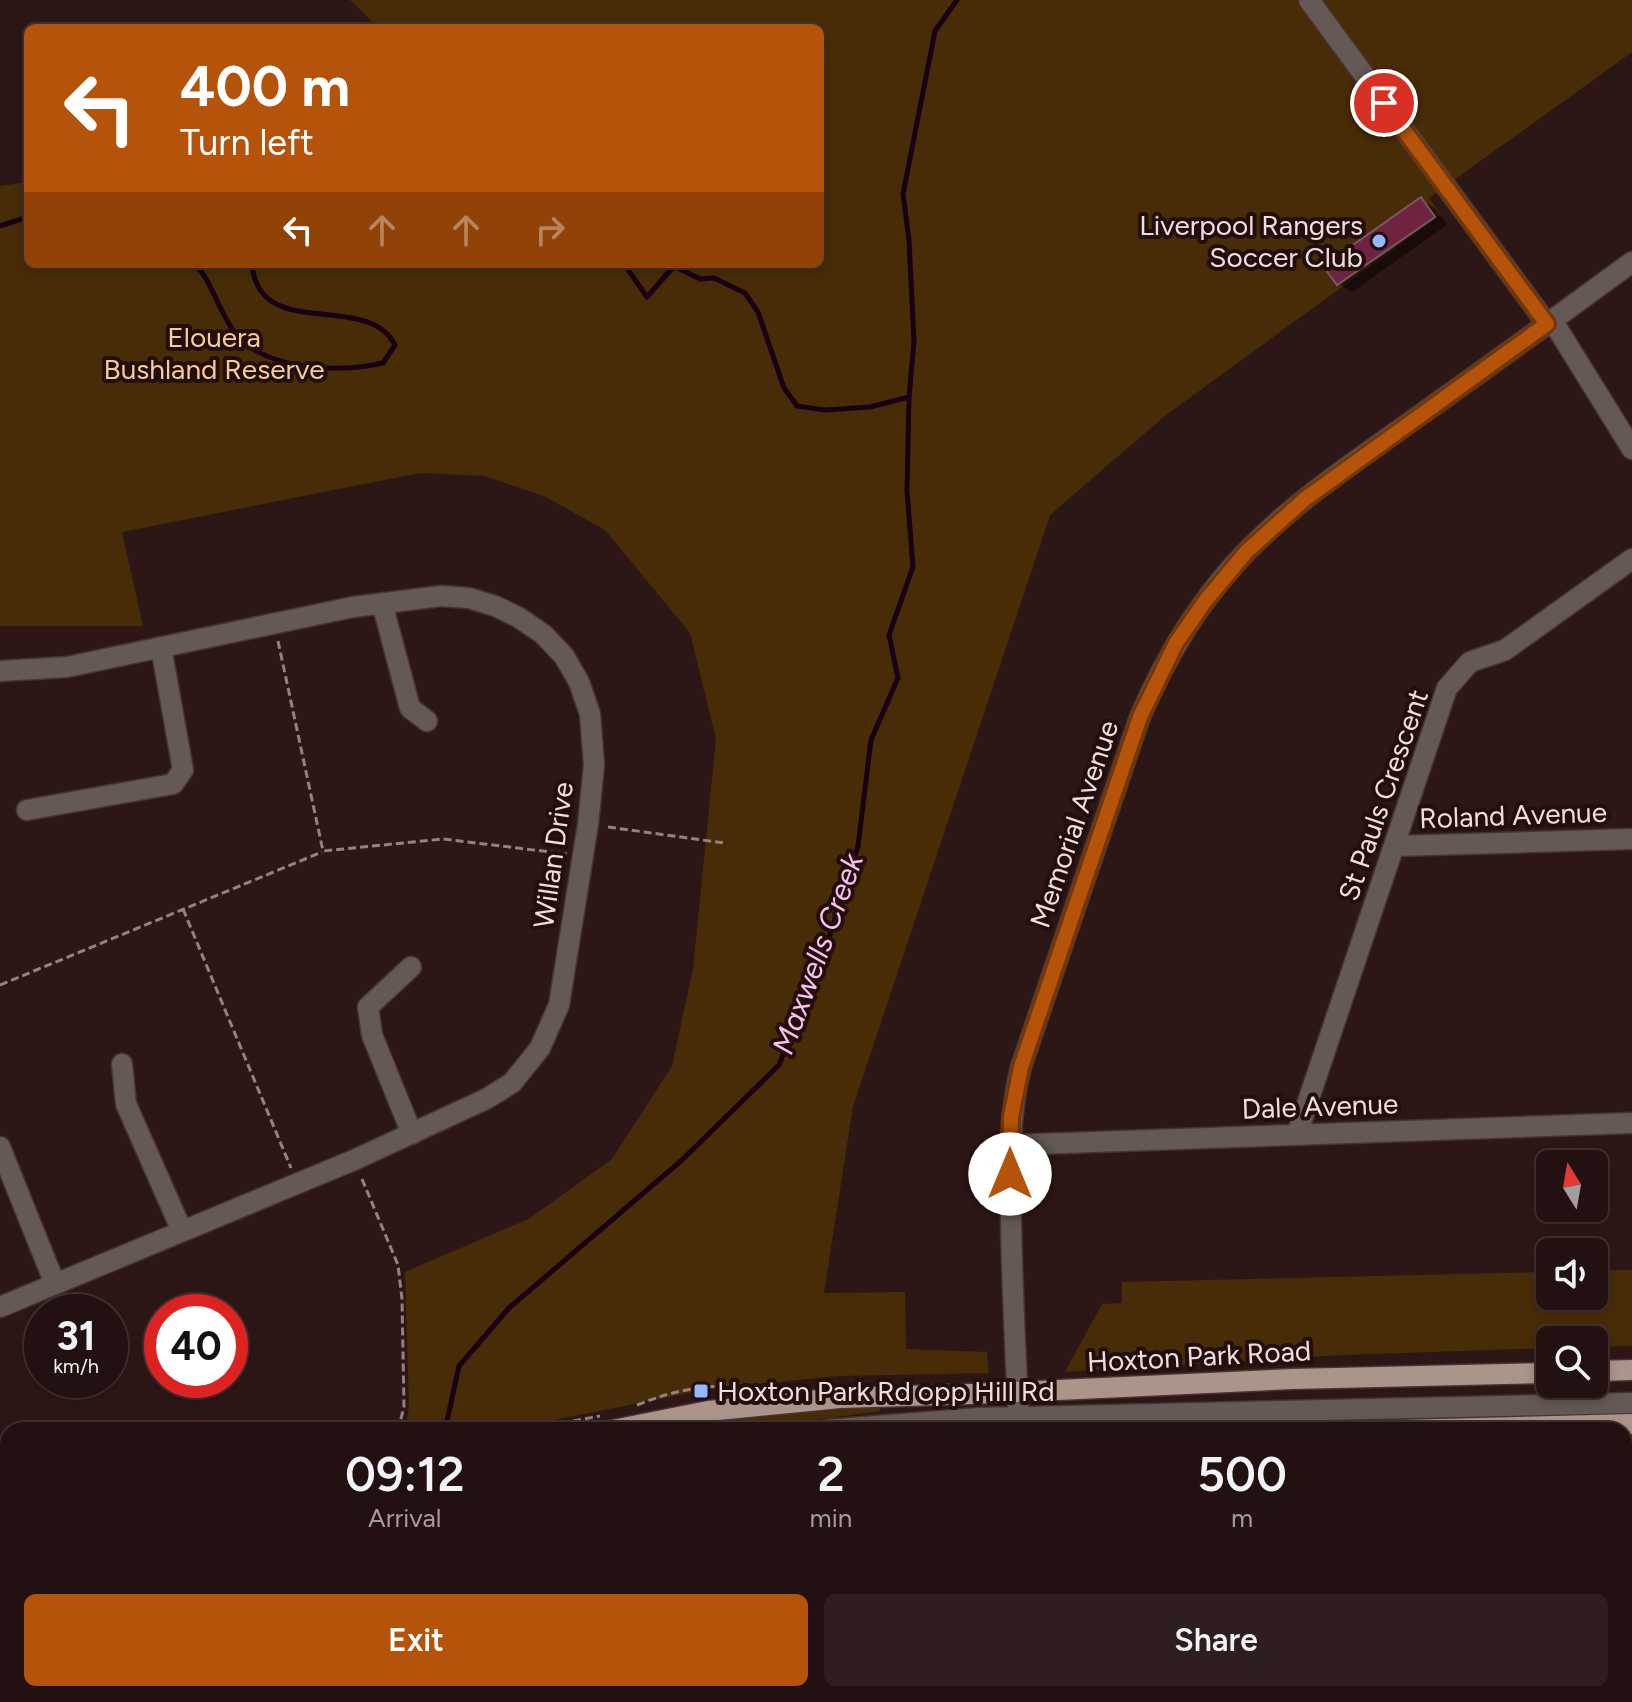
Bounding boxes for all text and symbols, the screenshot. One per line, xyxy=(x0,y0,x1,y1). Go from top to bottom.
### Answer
text: 400 m xyxy=(180,53,350,120)
icon: left xyxy=(48,56,152,160)
pin xyxy=(1350,69,1418,137)
icon: arrive xyxy=(1362,81,1406,125)
text: Turn left xyxy=(180,121,314,164)
icon: left xyxy=(276,208,320,252)
icon: ahead xyxy=(360,208,404,252)
icon: ahead xyxy=(444,208,488,252)
icon: right xyxy=(528,208,572,252)
place label: Liverpool Rangers Soccer Club xyxy=(1139,208,1363,274)
marker: Liverpool Rangers Soccer Club xyxy=(1370,232,1388,250)
park label: Elouera Bushland Reserve xyxy=(104,320,324,386)
street label: St Pauls Crescent xyxy=(1331,685,1435,905)
street label: Memorial Avenue xyxy=(1023,716,1125,932)
street label: Willan Drive xyxy=(526,780,580,930)
street label: Roland Avenue xyxy=(1419,795,1607,835)
water label: Maxwells Creek xyxy=(764,847,871,1059)
street label: Dale Avenue xyxy=(1241,1086,1399,1126)
position arrow xyxy=(968,1132,1052,1216)
north arrow xyxy=(1536,1150,1608,1222)
map controls xyxy=(1536,1150,1608,1398)
button: sound xyxy=(1536,1238,1608,1310)
speed limit sign: 40 xyxy=(144,1294,248,1398)
text: 31 xyxy=(56,1312,96,1360)
button: search xyxy=(1536,1326,1608,1398)
street label: Hoxton Park Road xyxy=(1086,1333,1312,1379)
text: km/h xyxy=(53,1354,99,1378)
place label: Hoxton Park Rd opp Hill Rd xyxy=(717,1374,1055,1408)
marker: Hoxton Park Rd opp Hill Rd xyxy=(692,1382,710,1400)
text: 09:12 xyxy=(345,1445,465,1503)
text: 2 xyxy=(817,1445,845,1503)
text: 500 xyxy=(1197,1445,1287,1503)
text: Arrival xyxy=(368,1502,442,1534)
text: min xyxy=(810,1502,852,1534)
text: m xyxy=(1231,1502,1253,1534)
button: Exit xyxy=(24,1594,808,1686)
button: Share xyxy=(824,1594,1608,1686)

